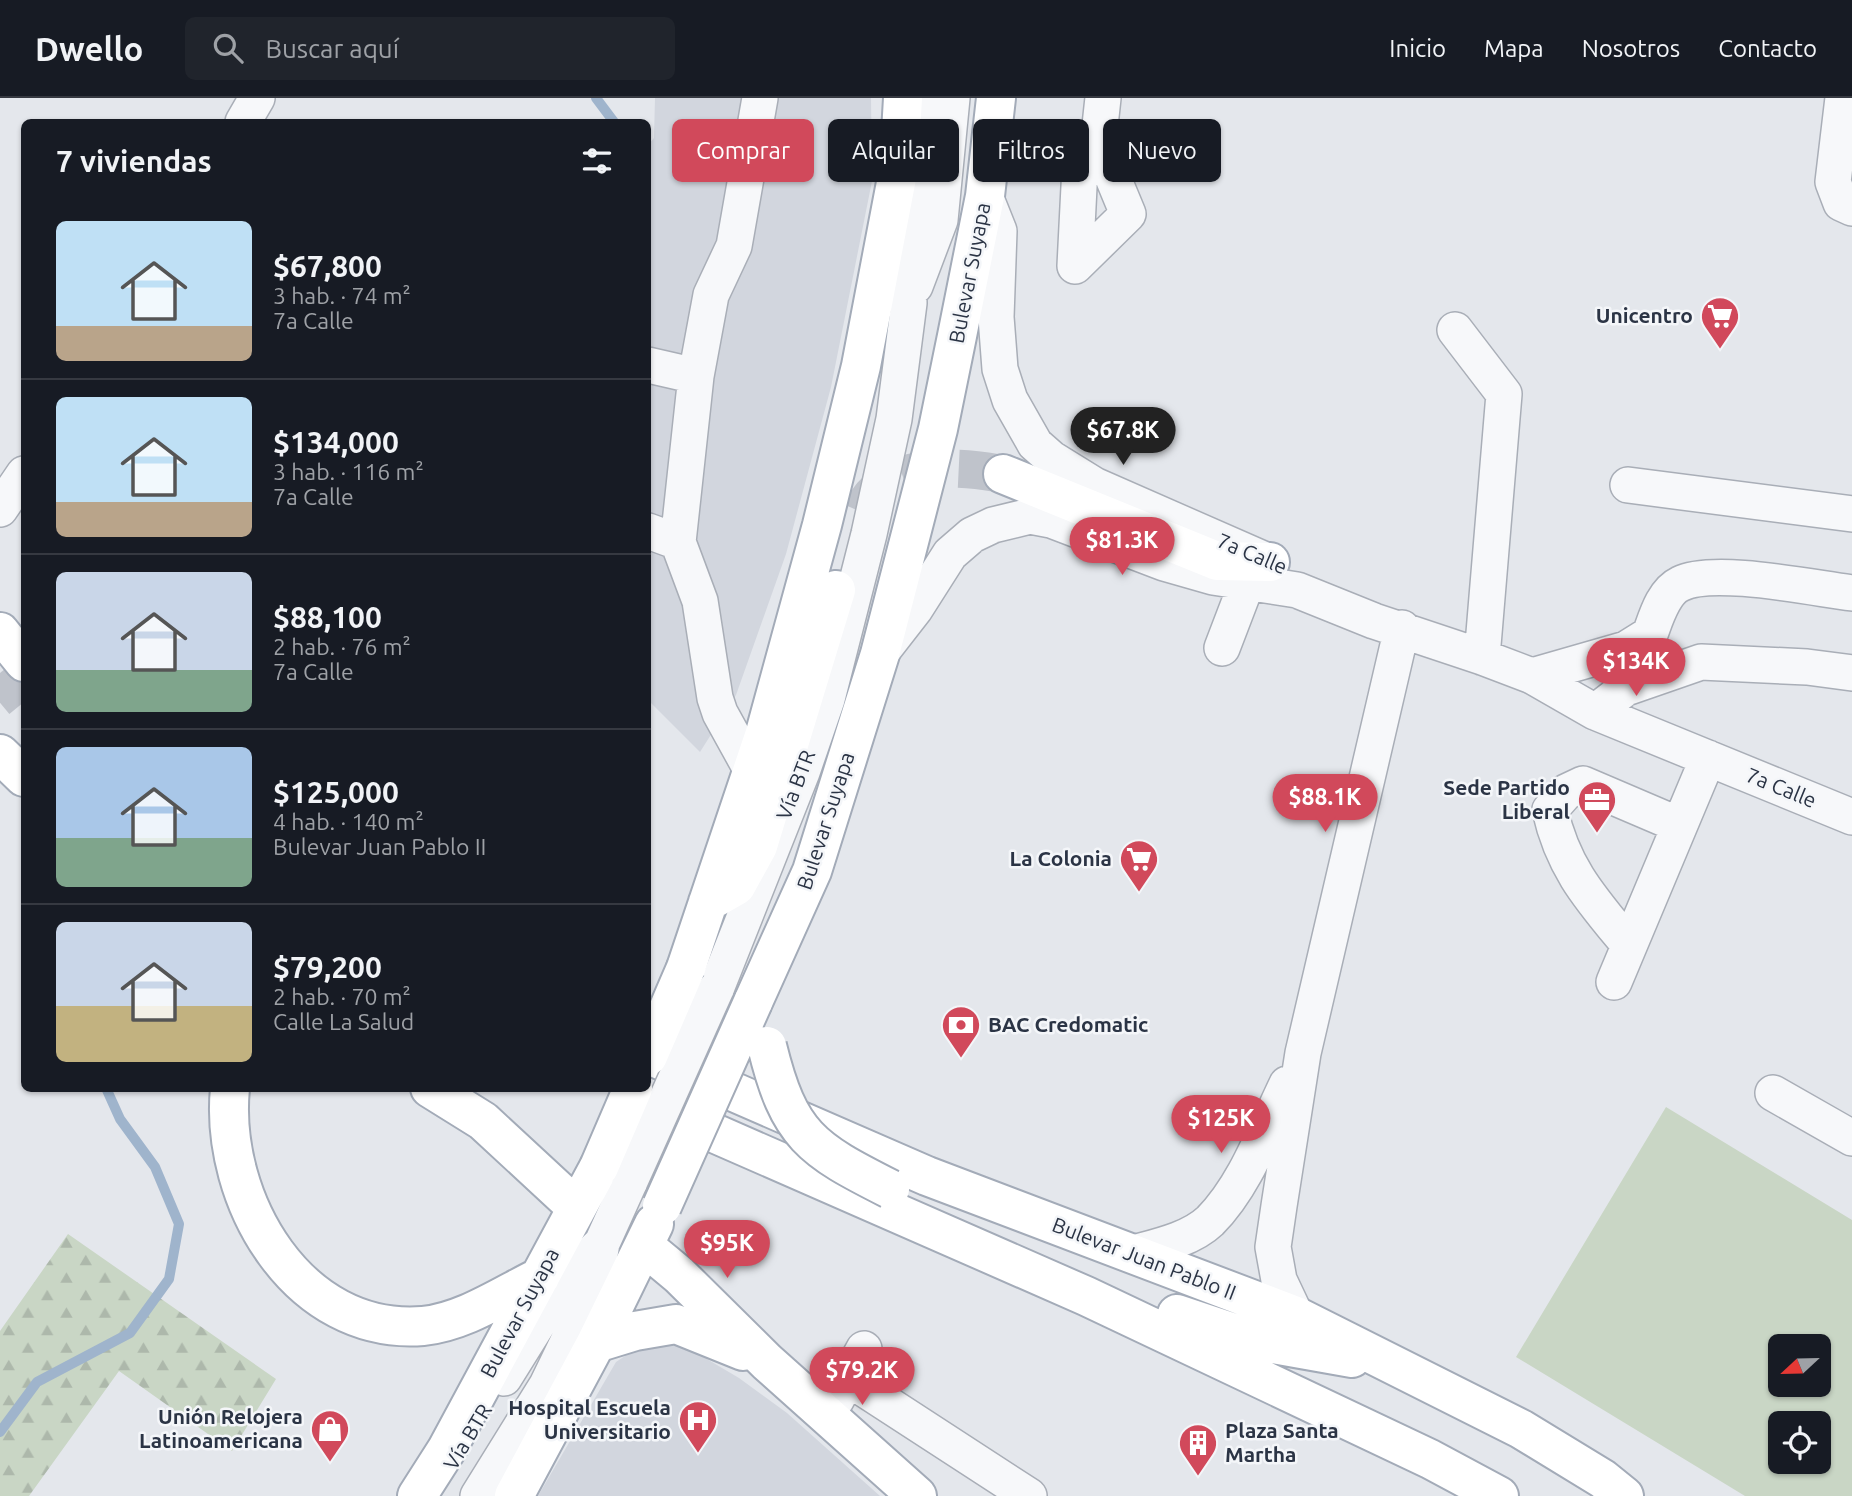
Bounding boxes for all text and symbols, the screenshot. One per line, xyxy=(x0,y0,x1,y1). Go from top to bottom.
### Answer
search box xyxy=(185,17,675,80)
icon: search xyxy=(209,29,247,67)
text: Dwello xyxy=(35,30,143,67)
text: Buscar aquí xyxy=(265,34,399,63)
text: Inicio xyxy=(1389,35,1446,62)
text: Mapa xyxy=(1484,35,1544,62)
text: Nosotros xyxy=(1582,35,1680,62)
text: Contacto xyxy=(1718,35,1817,62)
chip: Comprar xyxy=(672,119,814,182)
chip: Alquilar xyxy=(828,119,959,182)
chip: Filtros xyxy=(973,119,1089,182)
chip: Nuevo xyxy=(1103,119,1221,182)
icon: filters xyxy=(578,142,616,180)
text: 7 viviendas xyxy=(56,144,212,178)
street label: Bulevar Suyapa xyxy=(944,200,994,345)
icon: home xyxy=(112,249,196,333)
text: $67,800 xyxy=(273,249,382,283)
text: 3 hab. · 74 m² xyxy=(273,283,411,308)
supermarket icon: Unicentro xyxy=(1699,295,1741,350)
place label: Unicentro xyxy=(1596,303,1693,327)
text: 7a Calle xyxy=(273,308,354,333)
pin: $67.8K xyxy=(1066,408,1180,467)
text: $67.8K xyxy=(1087,417,1159,442)
icon: home xyxy=(112,425,196,509)
text: $134,000 xyxy=(273,425,399,459)
text: 3 hab. · 116 m² xyxy=(273,459,424,484)
text: 7a Calle xyxy=(273,484,354,509)
pin: $81.3K xyxy=(1065,518,1179,577)
text: $81.3K xyxy=(1086,527,1158,552)
street label: 7a Calle xyxy=(1214,528,1291,579)
icon: home xyxy=(112,600,196,684)
text: $88,100 xyxy=(273,600,382,634)
text: 2 hab. · 76 m² xyxy=(273,634,411,659)
pin: $134K xyxy=(1587,638,1685,698)
text: $134K xyxy=(1602,648,1670,673)
text: 7a Calle xyxy=(273,659,354,684)
street label: Vía BTR xyxy=(771,746,819,823)
street label: Bulevar Suyapa xyxy=(792,749,859,892)
street label: 7a Calle xyxy=(1743,762,1820,812)
pin: $88.1K xyxy=(1268,774,1382,834)
icon: home xyxy=(112,775,196,859)
text: $125,000 xyxy=(273,775,399,809)
place label: Sede Partido Liberal xyxy=(1443,775,1570,823)
office icon: Sede Partido Liberal xyxy=(1576,779,1618,834)
text: $88.1K xyxy=(1289,784,1361,809)
text: 4 hab. · 140 m² xyxy=(273,809,424,834)
text: Bulevar Juan Pablo II xyxy=(273,834,487,859)
supermarket icon: La Colonia xyxy=(1118,838,1160,893)
place label: La Colonia xyxy=(1009,846,1112,870)
icon: home xyxy=(112,950,196,1034)
text: $79,200 xyxy=(273,950,382,984)
text: 2 hab. · 70 m² xyxy=(273,984,411,1009)
bank icon: BAC Credomatic xyxy=(940,1004,982,1059)
text: Calle La Salud xyxy=(273,1009,414,1034)
place label: BAC Credomatic xyxy=(988,1012,1148,1036)
pin: $125K xyxy=(1172,1096,1270,1155)
text: $125K xyxy=(1187,1105,1255,1130)
street label: Bulevar Juan Pablo II xyxy=(1049,1212,1240,1304)
pin: $95K xyxy=(686,1220,768,1280)
text: $95K xyxy=(700,1230,754,1255)
street label: Bulevar Suyapa xyxy=(475,1244,563,1381)
north arrow xyxy=(1768,1334,1830,1396)
map controls xyxy=(1768,1334,1831,1474)
pin: $79.2K xyxy=(805,1348,919,1407)
text: $79.2K xyxy=(826,1357,898,1382)
place label: Hospital Escuela Universitario xyxy=(508,1395,671,1443)
street label: Vía BTR xyxy=(438,1399,496,1474)
hospital icon: Hospital Escuela Universitario xyxy=(677,1399,719,1454)
place label: Unión Relojera Latinoamericana xyxy=(139,1404,303,1452)
shop icon: Unión Relojera Latinoamericana xyxy=(309,1408,351,1463)
button: locate xyxy=(1768,1411,1831,1474)
place label: Plaza Santa Martha xyxy=(1225,1418,1339,1466)
building icon: Plaza Santa Martha xyxy=(1177,1422,1219,1477)

